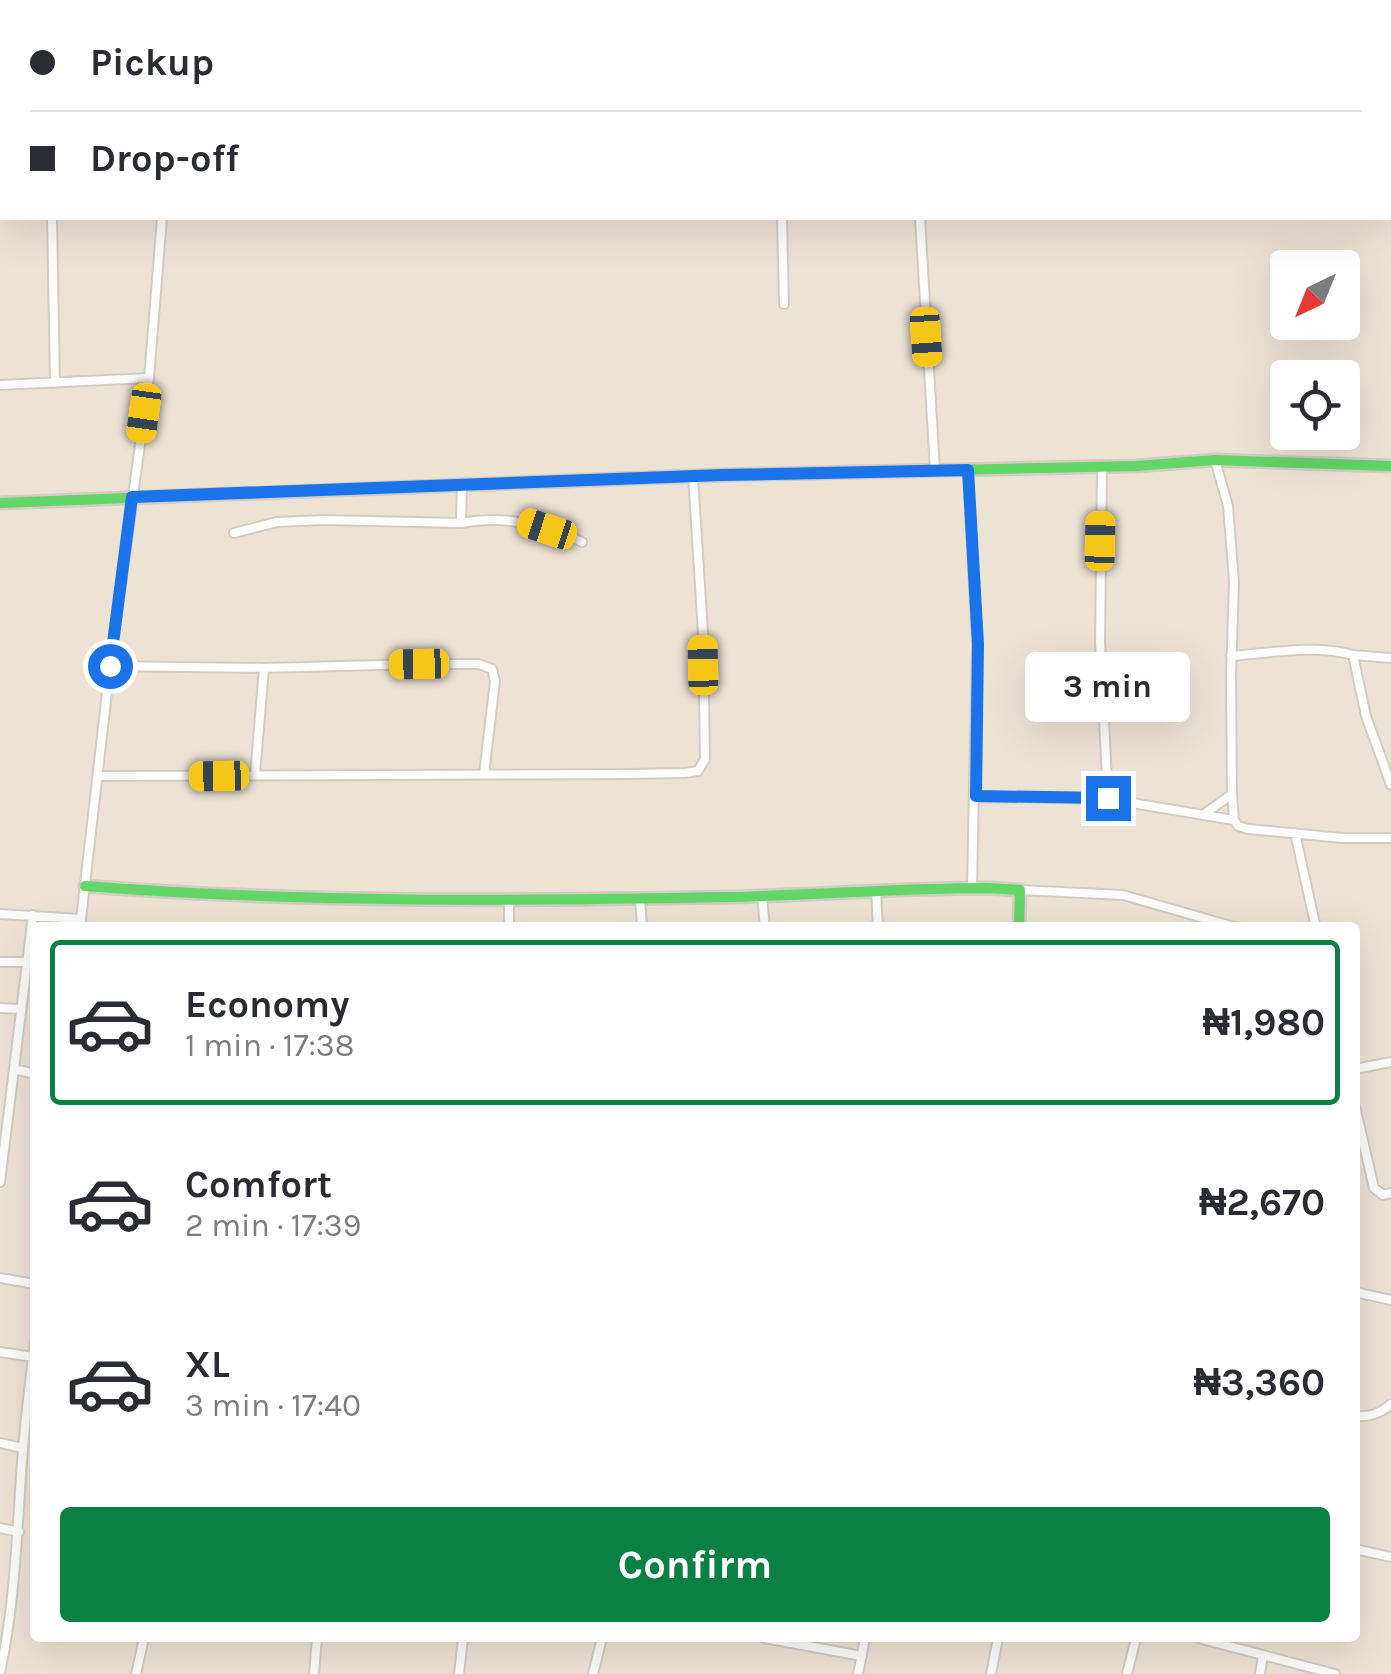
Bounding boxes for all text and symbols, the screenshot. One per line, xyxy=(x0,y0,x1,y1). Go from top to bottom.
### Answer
text: Pickup xyxy=(90,40,214,85)
text: Drop-off xyxy=(90,136,239,181)
north arrow xyxy=(1270,250,1360,340)
map controls xyxy=(1270,250,1360,450)
car xyxy=(909,306,943,368)
button: locate xyxy=(1270,360,1360,450)
car xyxy=(125,381,163,445)
car xyxy=(514,505,580,553)
car xyxy=(1084,511,1116,571)
car xyxy=(687,635,719,695)
route start xyxy=(88,644,133,689)
car xyxy=(389,648,449,680)
callout: 3 min xyxy=(1026,653,1190,723)
text: 3 min xyxy=(1063,668,1152,705)
car xyxy=(189,760,249,792)
route end xyxy=(1086,776,1131,821)
icon: car xyxy=(65,978,155,1068)
text: Economy xyxy=(185,982,349,1027)
text: ₦1,980 xyxy=(1203,1000,1325,1045)
text: 1 min · 17:38 xyxy=(185,1027,354,1064)
icon: car xyxy=(65,1158,155,1248)
text: Comfort xyxy=(185,1162,332,1207)
text: ₦2,670 xyxy=(1199,1180,1325,1225)
text: 2 min · 17:39 xyxy=(185,1207,361,1244)
icon: car xyxy=(65,1338,155,1428)
text: XL xyxy=(185,1342,230,1387)
text: ₦3,360 xyxy=(1194,1360,1325,1405)
text: 3 min · 17:40 xyxy=(185,1387,361,1424)
button: Confirm xyxy=(60,1507,1330,1622)

